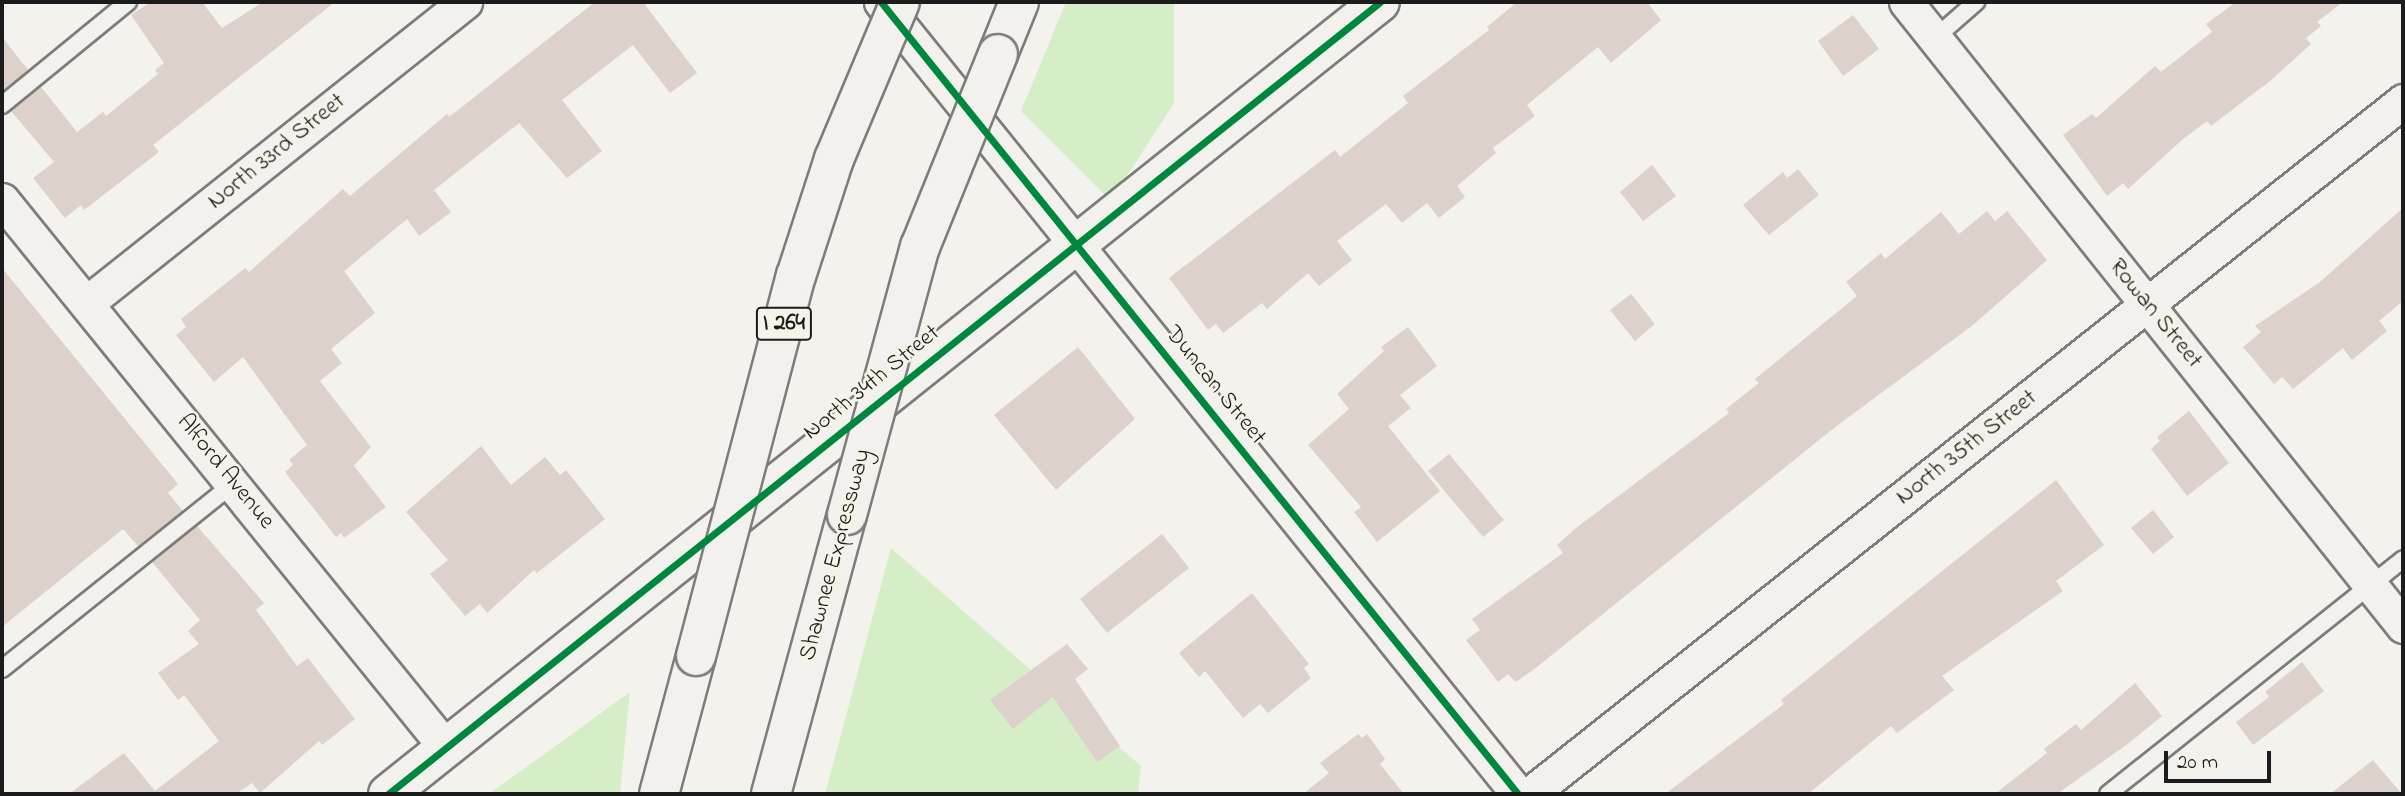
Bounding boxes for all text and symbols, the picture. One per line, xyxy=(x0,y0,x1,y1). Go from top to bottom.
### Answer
street label: North 33rd Street xyxy=(202,88,352,216)
street label: Rowan Street xyxy=(2102,253,2208,375)
road number: I 264 xyxy=(754,304,814,344)
street label: North 34th Street xyxy=(798,319,946,447)
street label: Duncan Street xyxy=(1158,321,1272,451)
street label: North 35th Street xyxy=(1891,384,2043,512)
street label: Alford Avenue xyxy=(170,409,280,535)
street label: Shawnee Expressway xyxy=(794,446,878,664)
scale bar xyxy=(2167,736,2274,780)
text: 20 m xyxy=(2177,748,2218,778)

